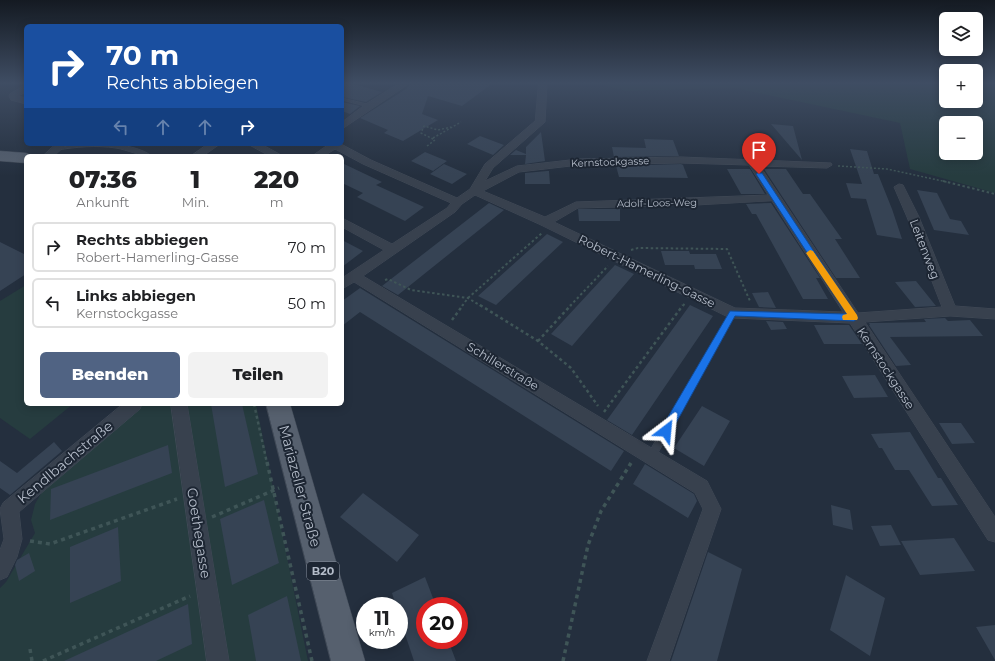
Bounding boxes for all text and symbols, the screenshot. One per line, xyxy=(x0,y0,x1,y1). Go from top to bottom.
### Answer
map controls xyxy=(939,12,983,160)
button: layers xyxy=(939,12,983,56)
text: 70 m xyxy=(106,38,179,72)
icon: right xyxy=(40,40,92,92)
button: + xyxy=(939,64,983,108)
text: Rechts abbiegen xyxy=(106,72,259,94)
icon: left xyxy=(110,116,132,138)
icon: ahead xyxy=(152,116,174,138)
icon: ahead xyxy=(194,116,216,138)
icon: right xyxy=(236,116,258,138)
button: − xyxy=(939,116,983,160)
pin xyxy=(742,133,776,174)
icon: arrive xyxy=(748,139,770,161)
street label: Kernstockgasse xyxy=(571,154,649,170)
text: 07:36 xyxy=(69,165,137,194)
text: 1 xyxy=(190,165,200,194)
text: 220 xyxy=(254,165,299,194)
text: Ankunft xyxy=(76,194,129,210)
text: Min. xyxy=(182,194,209,210)
text: m xyxy=(270,194,283,210)
street label: Adolf-Loos-Weg xyxy=(617,196,697,210)
street label: Leitenweg xyxy=(907,217,943,281)
text: Rechts abbiegen xyxy=(76,230,209,249)
street label: Robert-Hamerling-Gasse xyxy=(576,231,718,311)
icon: right xyxy=(42,236,64,258)
text: 70 m xyxy=(288,238,326,257)
text: Robert-Hamerling-Gasse xyxy=(76,249,239,265)
text: Links abbiegen xyxy=(76,286,196,305)
icon: left xyxy=(42,292,64,314)
text: 50 m xyxy=(288,294,326,313)
text: Kernstockgasse xyxy=(76,305,178,321)
street label: Kernstockgasse xyxy=(854,324,918,412)
street label: Schillerstraße xyxy=(464,339,542,393)
button: Beenden xyxy=(40,352,180,398)
button: Teilen xyxy=(188,352,328,398)
position arrow xyxy=(645,410,687,452)
street label: Kendlbachstraße xyxy=(13,417,117,507)
street label: Mariazeller Straße xyxy=(275,423,325,549)
street label: Goethegasse xyxy=(183,486,215,580)
road number: B20 xyxy=(307,562,339,580)
speed limit sign: 20 xyxy=(416,597,468,649)
text: 11 xyxy=(374,606,390,630)
text: km/h xyxy=(369,626,395,639)

